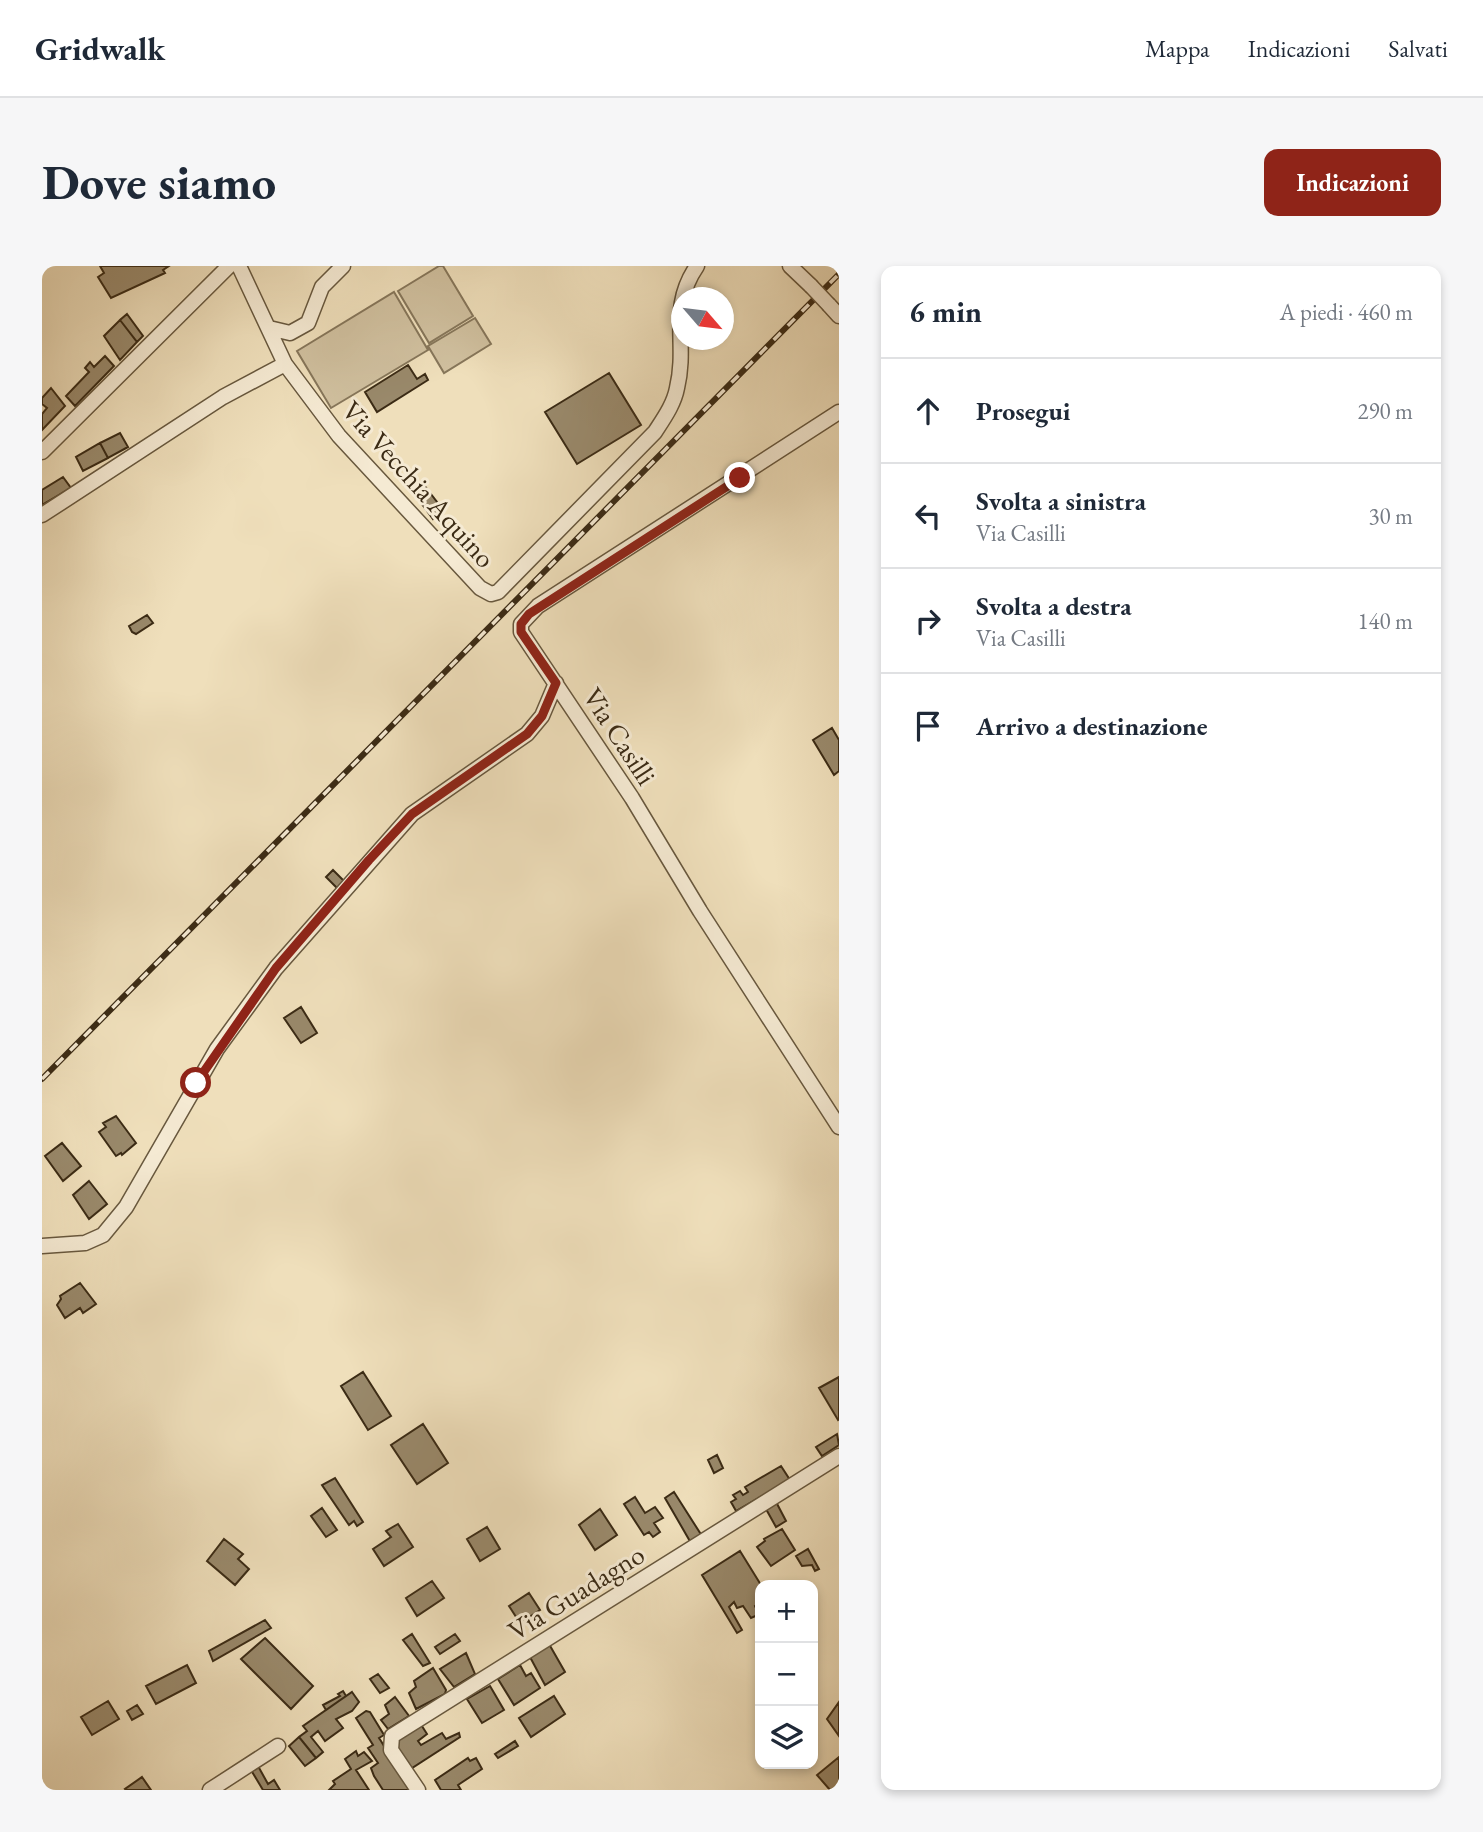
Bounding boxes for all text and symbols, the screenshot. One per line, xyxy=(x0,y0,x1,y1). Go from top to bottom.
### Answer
text: Gridwalk xyxy=(35,27,165,70)
text: Mappa xyxy=(1145,33,1210,64)
text: Indicazioni xyxy=(1248,33,1350,64)
text: Salvati xyxy=(1388,33,1448,64)
button: Indicazioni xyxy=(1264,149,1441,216)
text: Dove siamo xyxy=(42,150,276,214)
north arrow xyxy=(671,287,734,350)
text: 6 min xyxy=(909,292,982,331)
text: A piedi · 460 m xyxy=(1279,297,1413,327)
icon: ahead xyxy=(909,392,947,430)
street label: Via Vecchia Aquino xyxy=(334,393,504,575)
text: Prosegui xyxy=(976,394,1071,428)
text: 290 m xyxy=(1357,396,1413,426)
route end xyxy=(724,462,755,493)
text: Svolta a sinistra xyxy=(976,484,1146,518)
icon: left xyxy=(909,497,947,535)
text: 30 m xyxy=(1368,501,1413,531)
text: Via Casilli xyxy=(976,518,1066,548)
text: Svolta a destra xyxy=(976,589,1132,623)
icon: right xyxy=(909,602,947,640)
text: 140 m xyxy=(1357,606,1413,636)
text: Via Casilli xyxy=(976,623,1066,653)
street label: Via Casilli xyxy=(575,680,665,792)
icon: arrive xyxy=(909,707,947,745)
text: Arrivo a destinazione xyxy=(976,709,1208,743)
route start xyxy=(180,1067,211,1098)
street label: Via Guadagno xyxy=(501,1536,651,1648)
map controls xyxy=(755,1580,818,1769)
button: + xyxy=(755,1580,818,1643)
button: − xyxy=(755,1643,818,1706)
button: layers xyxy=(755,1706,818,1769)

